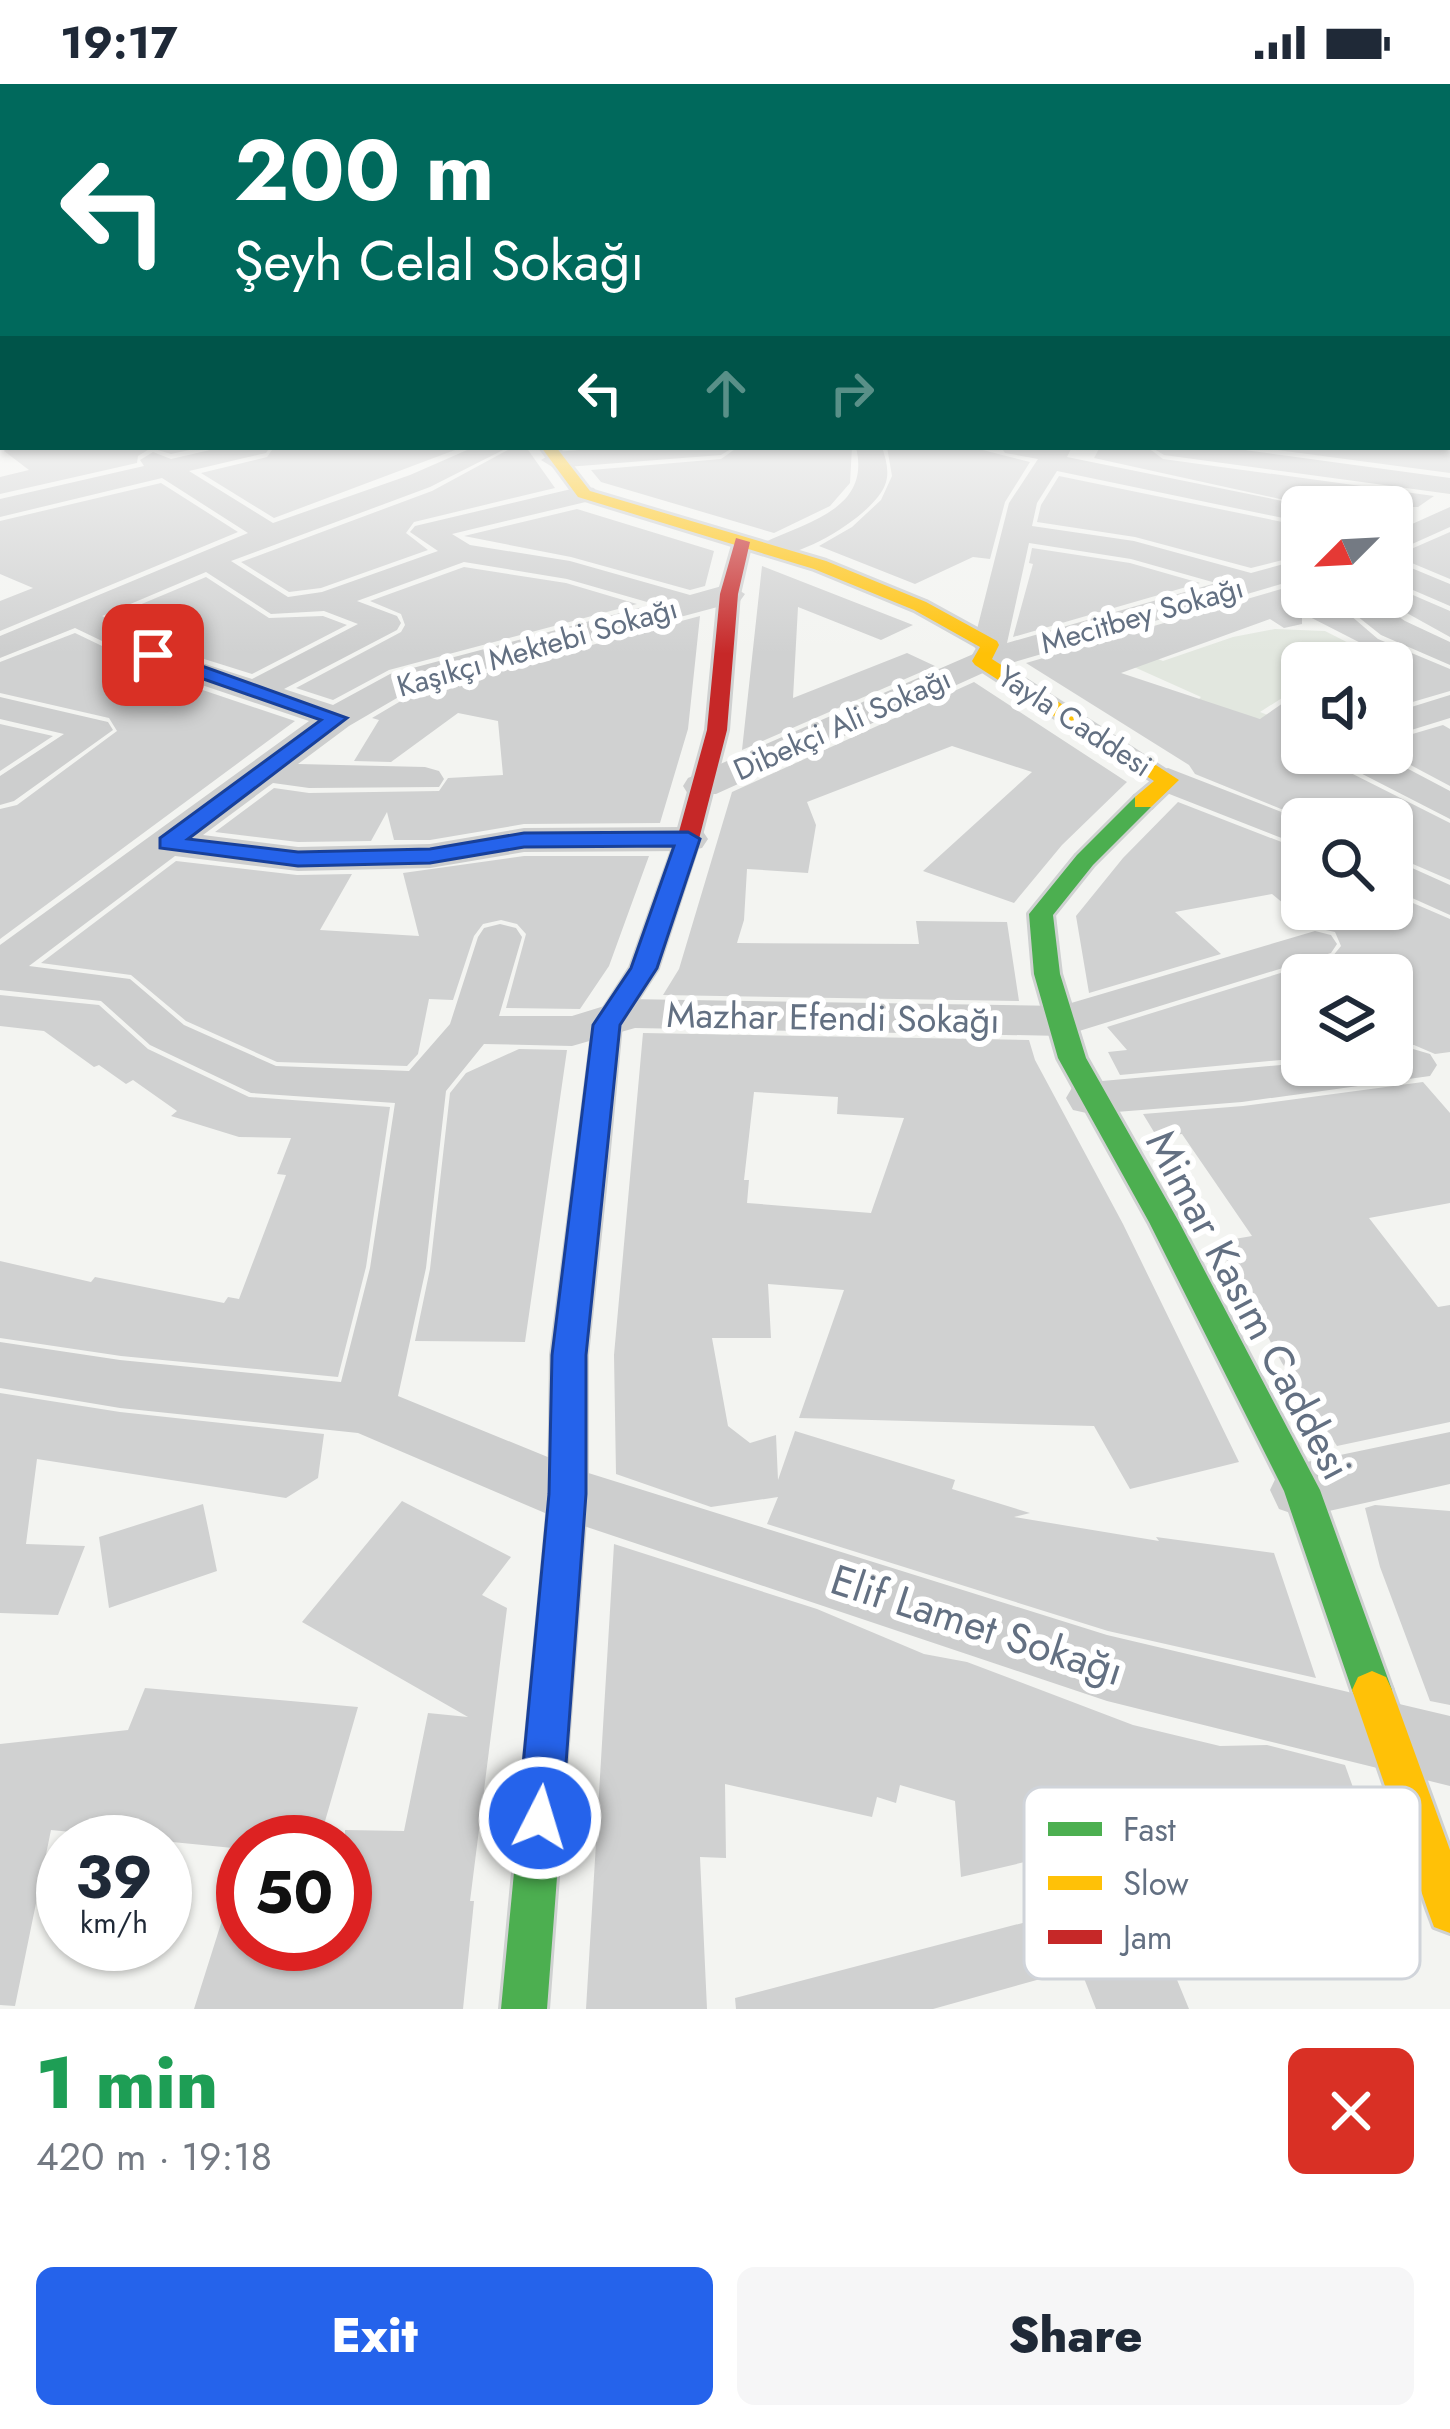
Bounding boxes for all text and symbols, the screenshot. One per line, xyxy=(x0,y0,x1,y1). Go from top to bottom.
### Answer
text: 19:17 xyxy=(60,10,178,75)
text: 200 m xyxy=(234,110,494,232)
icon: left xyxy=(36,132,192,288)
text: Şeyh Celal Sokağı xyxy=(234,222,644,300)
icon: left xyxy=(567,360,633,426)
icon: ahead xyxy=(693,360,759,426)
icon: right xyxy=(819,360,885,426)
north arrow xyxy=(1281,486,1413,618)
map controls xyxy=(1281,486,1413,1086)
street label: Meсitbey Sokağı xyxy=(1036,566,1248,664)
street label: Kaşıkçı Mektebi Sokağı xyxy=(392,586,682,708)
pin xyxy=(102,604,204,706)
icon: arrive xyxy=(120,622,186,688)
button: sound xyxy=(1281,642,1413,774)
street label: Yayla Caddesi xyxy=(989,655,1161,787)
street label: Dibekçi Ali Sokağı xyxy=(727,657,957,791)
button: search xyxy=(1281,798,1413,930)
button: layers xyxy=(1281,954,1413,1086)
street label: Mazhar Efendi Sokağı xyxy=(666,988,1000,1046)
street label: Mimar Kasım Caddesi xyxy=(1131,1119,1367,1491)
street label: Elif Lamet Sokağı xyxy=(823,1549,1131,1701)
position arrow xyxy=(477,1755,603,1881)
legend xyxy=(1024,1787,1420,1979)
text: Fast xyxy=(1123,1806,1176,1853)
speed limit sign: 50 xyxy=(216,1815,372,1971)
text: 39 xyxy=(75,1834,153,1921)
text: Slow xyxy=(1123,1860,1189,1907)
text: km/h xyxy=(80,1901,148,1944)
text: Jam xyxy=(1119,1914,1173,1961)
text: 1 min xyxy=(36,2031,218,2135)
button: close xyxy=(1288,2048,1414,2174)
text: 420 m · 19:18 xyxy=(36,2128,272,2185)
button: Exit xyxy=(36,2267,713,2405)
button: Share xyxy=(737,2267,1414,2405)

